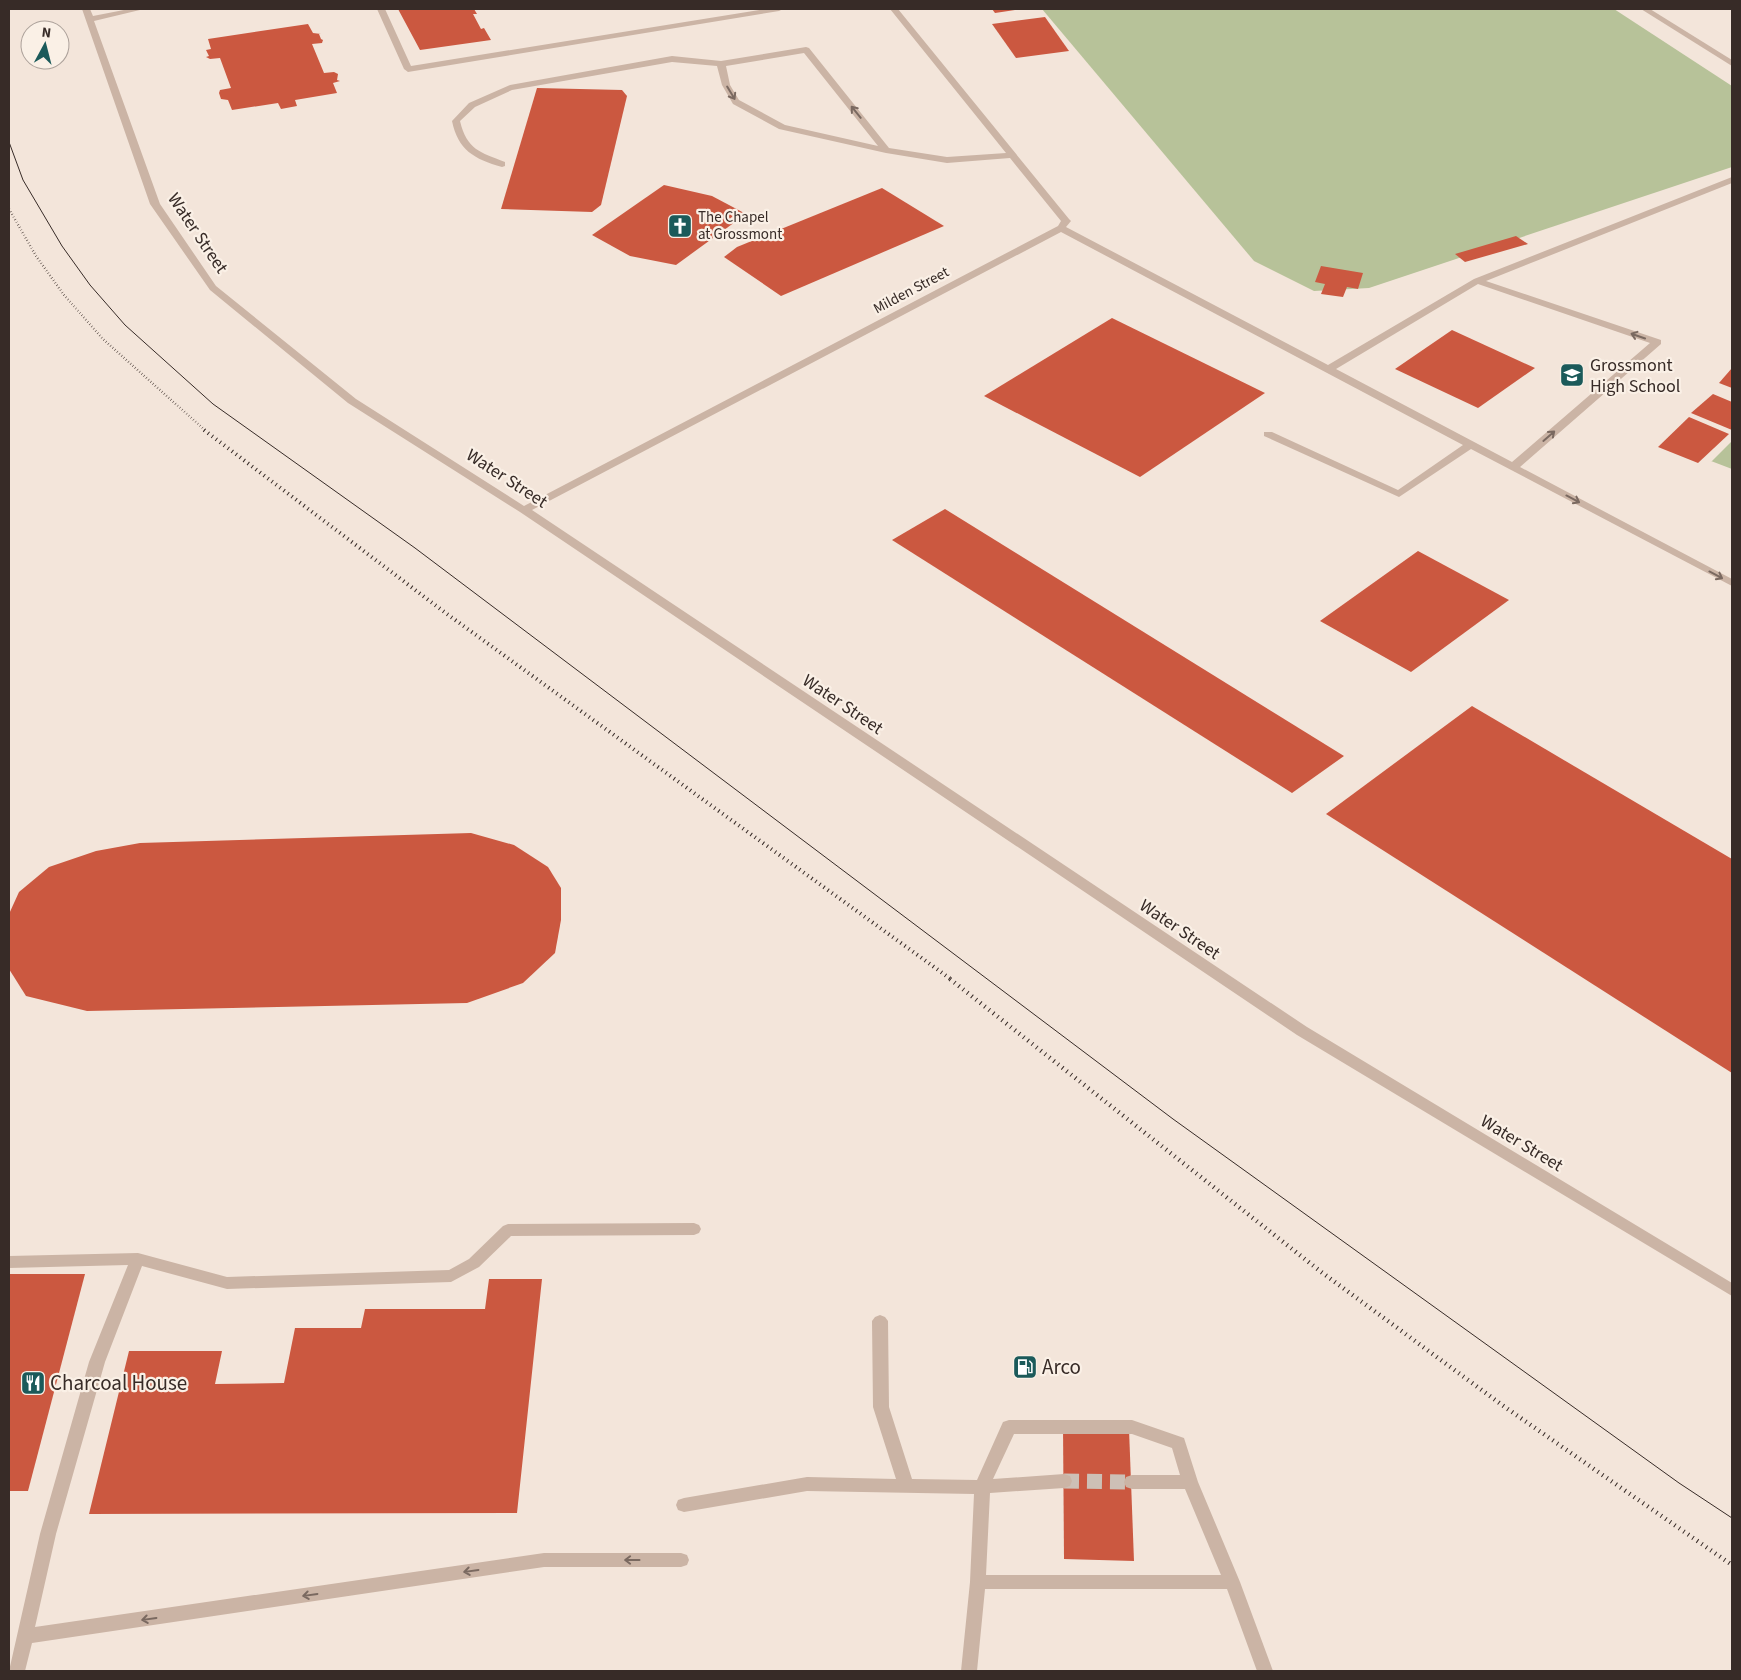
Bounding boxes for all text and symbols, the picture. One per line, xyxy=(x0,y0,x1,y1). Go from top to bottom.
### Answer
north arrow xyxy=(20,20,70,70)
text: N xyxy=(41,23,52,44)
one-way arrow xyxy=(726,85,736,99)
one-way arrow xyxy=(850,106,861,119)
street label: Water Street xyxy=(161,188,234,279)
place label: The Chapel at Grossmont xyxy=(698,207,782,245)
church icon: The Chapel at Grossmont xyxy=(667,213,693,239)
street label: Milden Street xyxy=(870,262,953,319)
one-way arrow xyxy=(1631,331,1646,340)
place label: Grossmont High School xyxy=(1590,353,1680,399)
school or university icon: Grossmont High School xyxy=(1559,362,1585,388)
one-way arrow xyxy=(1543,430,1556,441)
street label: Water Street xyxy=(461,443,552,514)
one-way arrow xyxy=(1565,494,1580,504)
one-way arrow xyxy=(1709,570,1723,580)
street label: Water Street xyxy=(797,668,888,741)
street label: Water Street xyxy=(1134,893,1225,966)
street label: Water Street xyxy=(1476,1109,1568,1178)
place label: Arco xyxy=(1042,1352,1081,1382)
fuel station icon: Arco xyxy=(1012,1354,1038,1380)
place label: Charcoal House xyxy=(50,1368,187,1398)
restaurant icon: Charcoal House xyxy=(20,1370,46,1396)
one-way arrow xyxy=(625,1555,641,1565)
one-way arrow xyxy=(463,1566,479,1576)
one-way arrow xyxy=(302,1590,318,1600)
one-way arrow xyxy=(142,1614,158,1624)

